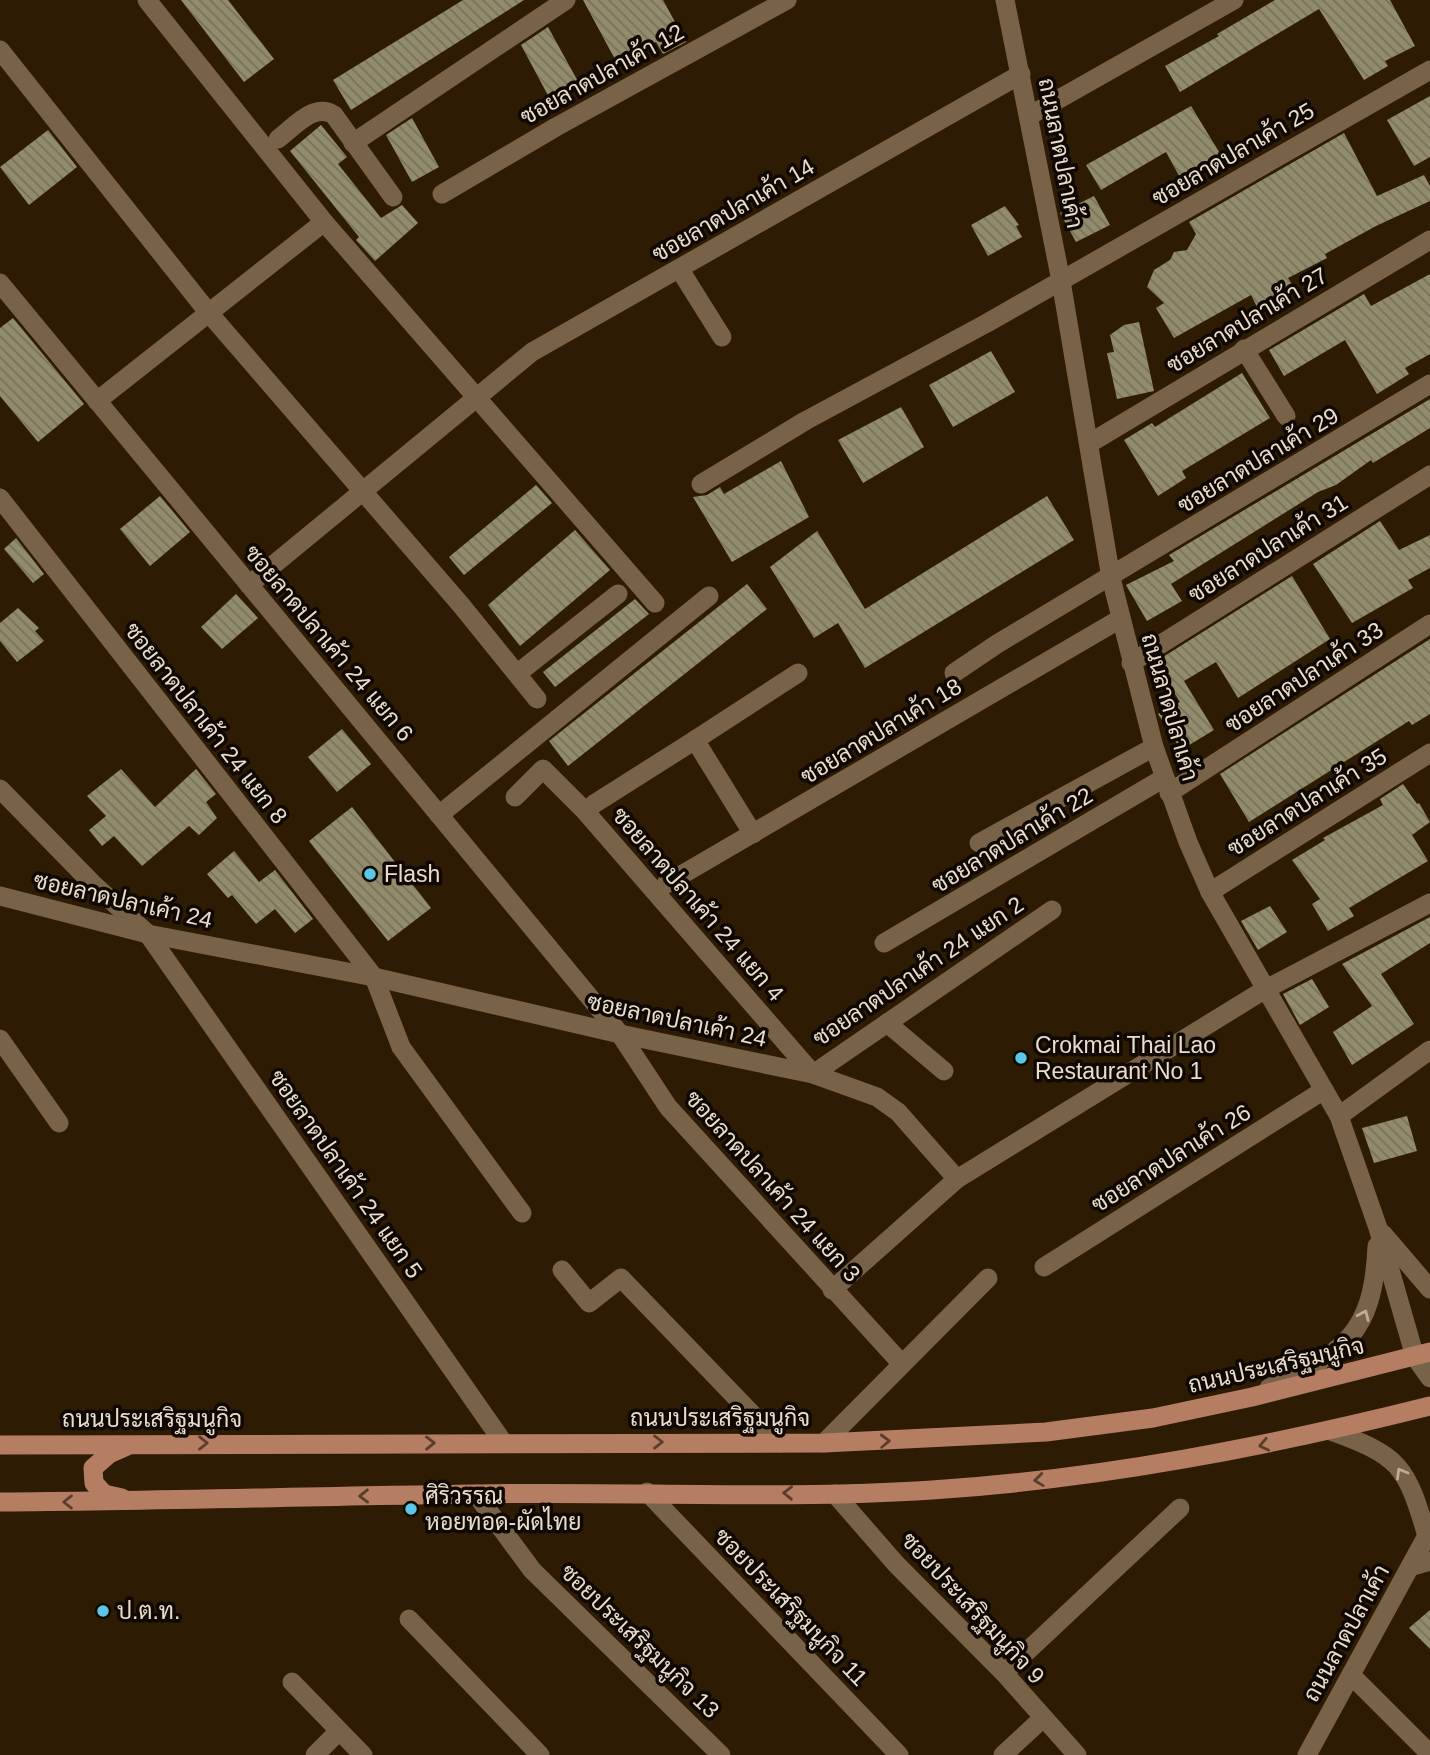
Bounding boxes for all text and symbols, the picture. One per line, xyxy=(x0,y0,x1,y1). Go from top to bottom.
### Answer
street label: ซอยลาดปลาเค้า 12 xyxy=(515,17,688,130)
street label: ถนนลาดปลาเค้า xyxy=(1034,75,1090,230)
street label: ซอยลาดปลาเค้า 25 xyxy=(1146,95,1319,211)
street label: ซอยลาดปลาเค้า 14 xyxy=(646,151,819,267)
street label: ซอยลาดปลาเค้า 27 xyxy=(1161,260,1332,378)
street label: ซอยลาดปลาเค้า 29 xyxy=(1172,400,1343,518)
street label: ซอยลาดปลาเค้า 31 xyxy=(1183,487,1352,607)
street label: ซอยลาดปลาเค้า 24 แยก 6 xyxy=(239,538,420,746)
street label: ซอยลาดปลาเค้า 33 xyxy=(1219,615,1388,738)
street label: ซอยลาดปลาเค้า 24 แยก 8 xyxy=(119,616,294,829)
street label: ถนนลาดปลาเค้า xyxy=(1136,630,1205,784)
street label: ซอยลาดปลาเค้า 18 xyxy=(795,671,966,789)
street label: ซอยลาดปลาเค้า 35 xyxy=(1222,741,1391,861)
street label: ซอยลาดปลาเค้า 22 xyxy=(926,780,1097,898)
street label: ซอยลาดปลาเค้า 24 แยก 4 xyxy=(607,801,791,1006)
place label: Flash xyxy=(384,861,440,887)
street label: ซอยลาดปลาเค้า 24 xyxy=(31,865,216,933)
marker: Flash xyxy=(362,866,378,882)
street label: ซอยลาดปลาเค้า 24 แยก 2 xyxy=(807,889,1028,1051)
street label: ซอยลาดปลาเค้า 24 xyxy=(585,986,770,1052)
place label: Crokmai Thai Lao Restaurant No 1 xyxy=(1035,1032,1216,1084)
marker: Crokmai Thai Lao Restaurant No 1 xyxy=(1013,1050,1029,1066)
street label: ซอยลาดปลาเค้า 24 แยก 5 xyxy=(264,1064,429,1283)
street label: ซอยลาดปลาเค้า 24 แยก 3 xyxy=(680,1084,867,1287)
street label: ซอยลาดปลาเค้า 26 xyxy=(1086,1097,1255,1217)
one-way arrow xyxy=(1355,1310,1369,1322)
street label: ถนนประเสริฐมนูกิจ xyxy=(1185,1331,1367,1402)
street label: ถนนประเสริฐมนูกิจ xyxy=(630,1404,810,1435)
street label: ถนนประเสริฐมนูกิจ xyxy=(62,1405,242,1436)
one-way arrow xyxy=(880,1433,891,1448)
one-way arrow xyxy=(653,1434,664,1450)
one-way arrow xyxy=(198,1435,209,1451)
one-way arrow xyxy=(425,1435,436,1450)
one-way arrow xyxy=(1258,1436,1270,1451)
one-way arrow xyxy=(1397,1467,1410,1480)
one-way arrow xyxy=(1034,1472,1045,1487)
place label: ศิริวรรณ หอยทอด-ผัดไทย xyxy=(425,1482,581,1535)
one-way arrow xyxy=(782,1486,793,1501)
one-way arrow xyxy=(359,1488,369,1504)
one-way arrow xyxy=(62,1494,73,1510)
marker: ศิริวรรณ หอยทอด-ผัดไทย xyxy=(403,1501,419,1517)
street label: ซอยประเสริฐมนูกิจ 11 xyxy=(706,1522,873,1694)
street label: ซอยประเสริฐมนูกิจ 9 xyxy=(893,1526,1051,1692)
street label: ซอยประเสริฐมนูกิจ 13 xyxy=(553,1558,725,1726)
street label: ถนนลาดปลาเค้า xyxy=(1296,1559,1394,1706)
place label: ป.ต.ท. xyxy=(117,1598,180,1624)
marker: ป.ต.ท. xyxy=(95,1603,111,1619)

